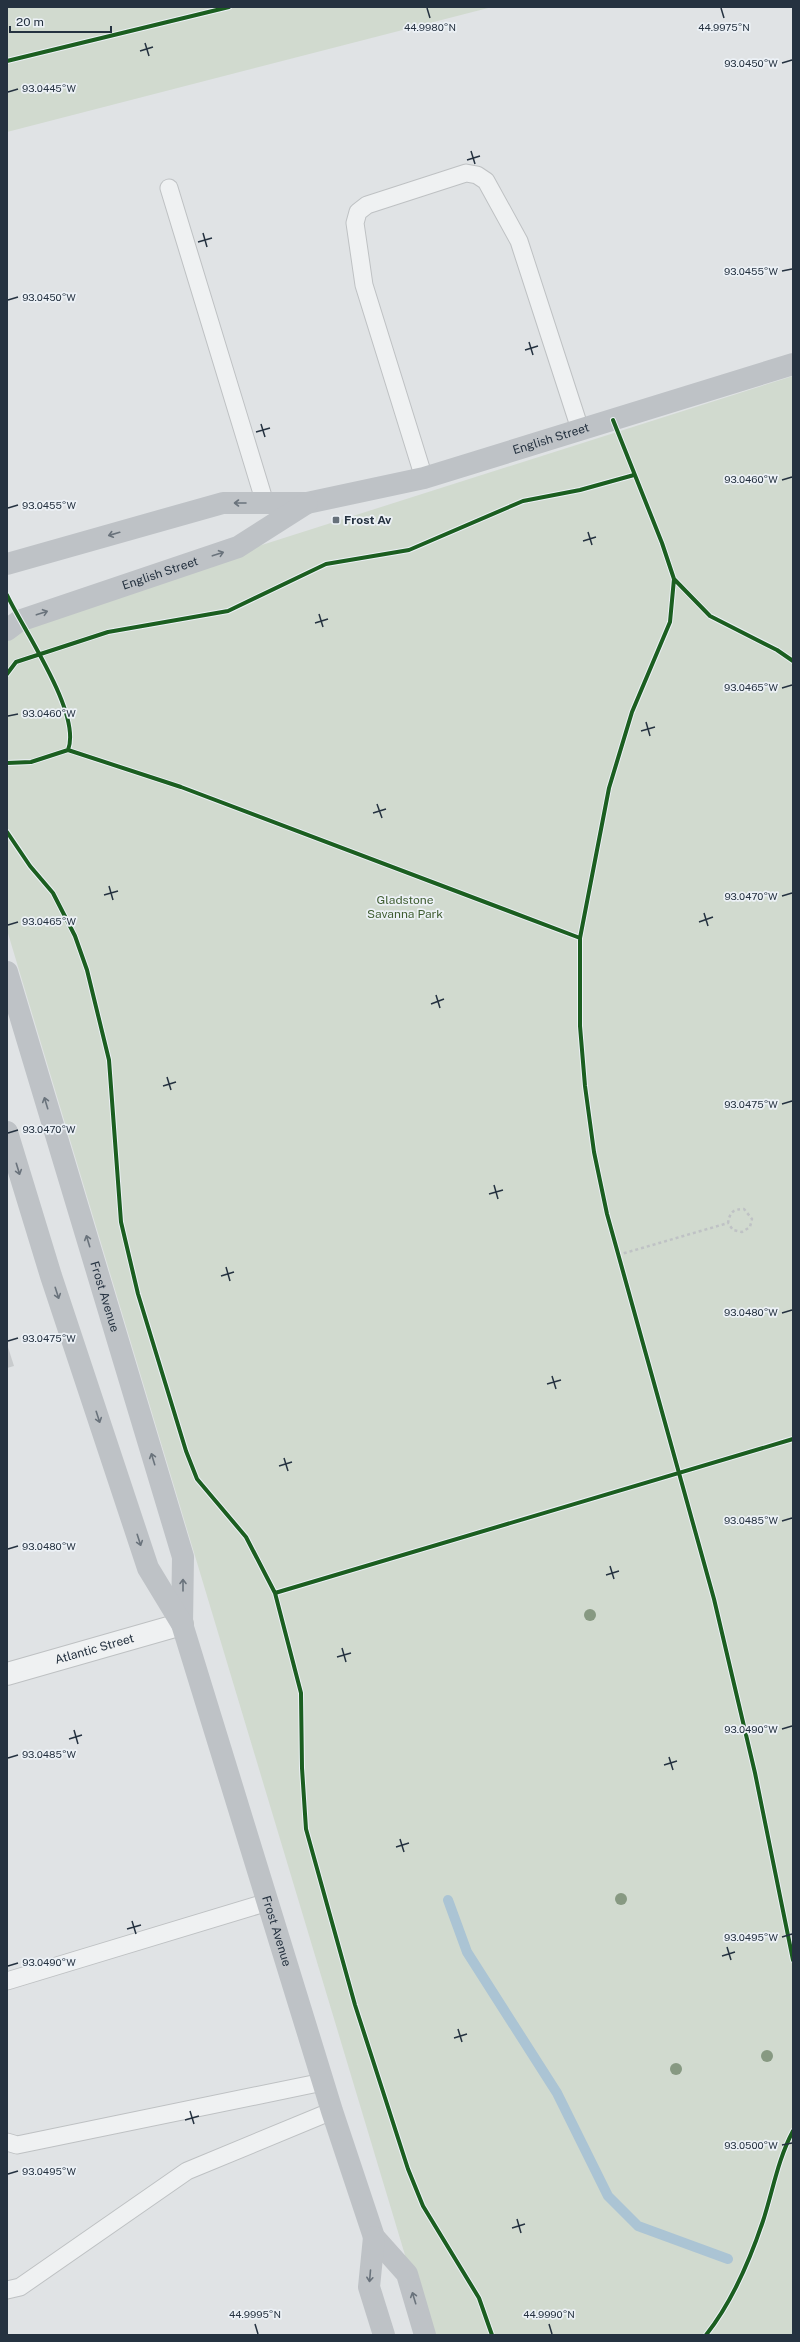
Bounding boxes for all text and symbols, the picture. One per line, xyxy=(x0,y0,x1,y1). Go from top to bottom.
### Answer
scale bar xyxy=(10,8,111,34)
text: 20 m xyxy=(16,15,44,29)
text: 44.9980°N xyxy=(404,21,456,33)
text: 44.9975°N xyxy=(698,21,750,33)
text: 93.0450°W xyxy=(724,57,778,69)
text: 93.0445°W xyxy=(22,82,76,94)
text: 93.0455°W xyxy=(724,265,778,277)
text: 93.0450°W xyxy=(22,291,76,303)
street label: English Street xyxy=(511,420,591,457)
text: 93.0460°W xyxy=(724,473,778,485)
text: 93.0455°W xyxy=(22,499,76,511)
one-way arrow xyxy=(234,499,247,507)
place label: Frost Av xyxy=(344,513,392,527)
marker: Frost Av xyxy=(331,515,341,525)
one-way arrow xyxy=(108,531,121,538)
one-way arrow xyxy=(212,550,225,557)
street label: English Street xyxy=(120,554,200,593)
one-way arrow xyxy=(35,609,48,616)
text: 93.0465°W xyxy=(724,681,778,693)
text: 93.0460°W xyxy=(22,707,76,719)
text: 93.0470°W xyxy=(724,890,778,902)
park label: Gladstone Savanna Park xyxy=(367,893,443,921)
text: 93.0465°W xyxy=(22,915,76,927)
one-way arrow xyxy=(42,1097,49,1110)
text: 93.0475°W xyxy=(724,1098,778,1110)
text: 93.0470°W xyxy=(22,1123,76,1135)
one-way arrow xyxy=(15,1163,23,1175)
one-way arrow xyxy=(84,1234,91,1247)
street label: Frost Avenue xyxy=(87,1260,122,1334)
one-way arrow xyxy=(54,1286,61,1299)
text: 93.0480°W xyxy=(724,1306,778,1318)
text: 93.0475°W xyxy=(22,1332,76,1344)
one-way arrow xyxy=(95,1410,102,1423)
one-way arrow xyxy=(149,1453,156,1466)
text: 93.0485°W xyxy=(724,1514,779,1526)
one-way arrow xyxy=(135,1534,143,1546)
text: 93.0480°W xyxy=(22,1540,76,1552)
one-way arrow xyxy=(179,1579,187,1592)
street label: Atlantic Street xyxy=(53,1631,136,1667)
text: 93.0490°W xyxy=(724,1723,778,1735)
text: 93.0485°W xyxy=(22,1748,77,1760)
street label: Frost Avenue xyxy=(259,1894,294,1968)
text: 93.0495°W xyxy=(724,1931,778,1943)
text: 93.0490°W xyxy=(22,1956,76,1968)
text: 93.0500°W xyxy=(724,2139,778,2151)
text: 93.0495°W xyxy=(22,2165,76,2177)
one-way arrow xyxy=(367,2269,374,2282)
one-way arrow xyxy=(410,2291,417,2304)
text: 44.9995°N xyxy=(229,2308,281,2320)
text: 44.9990°N xyxy=(523,2308,575,2320)

